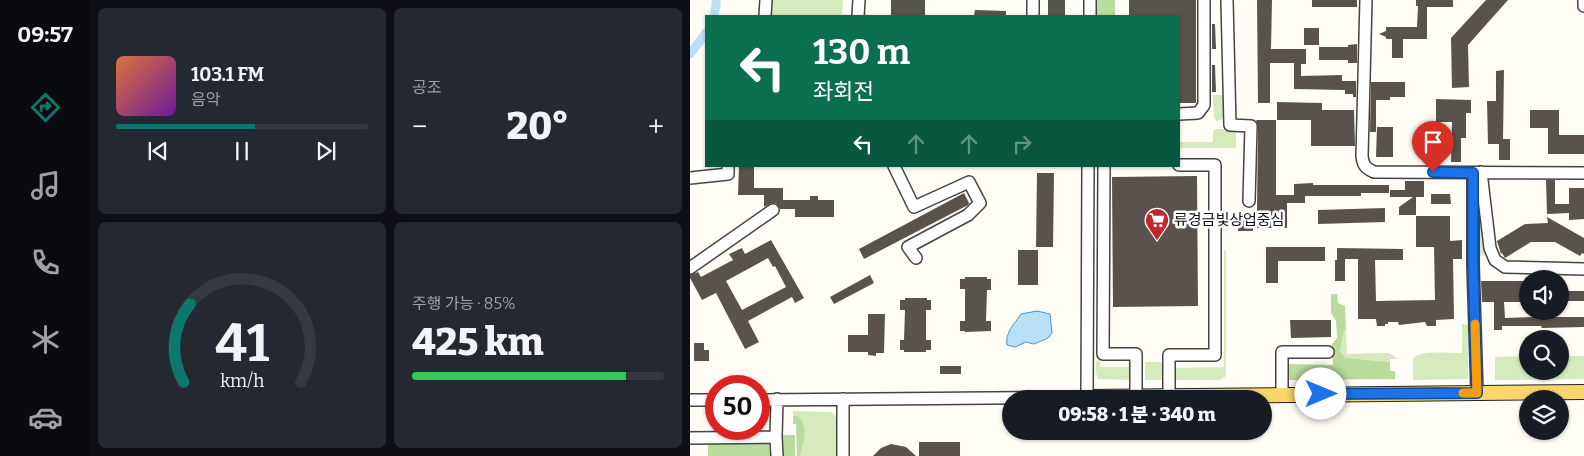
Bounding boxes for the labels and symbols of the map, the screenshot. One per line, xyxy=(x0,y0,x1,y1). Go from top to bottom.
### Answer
pin xyxy=(1412,121,1454,172)
supermarket icon: 류경금빛상업중심 xyxy=(1144,207,1170,241)
place label: 류경금빛상업중심 xyxy=(1174,211,1284,229)
position arrow xyxy=(1294,367,1346,419)
speed limit sign: 50 xyxy=(705,375,770,440)

